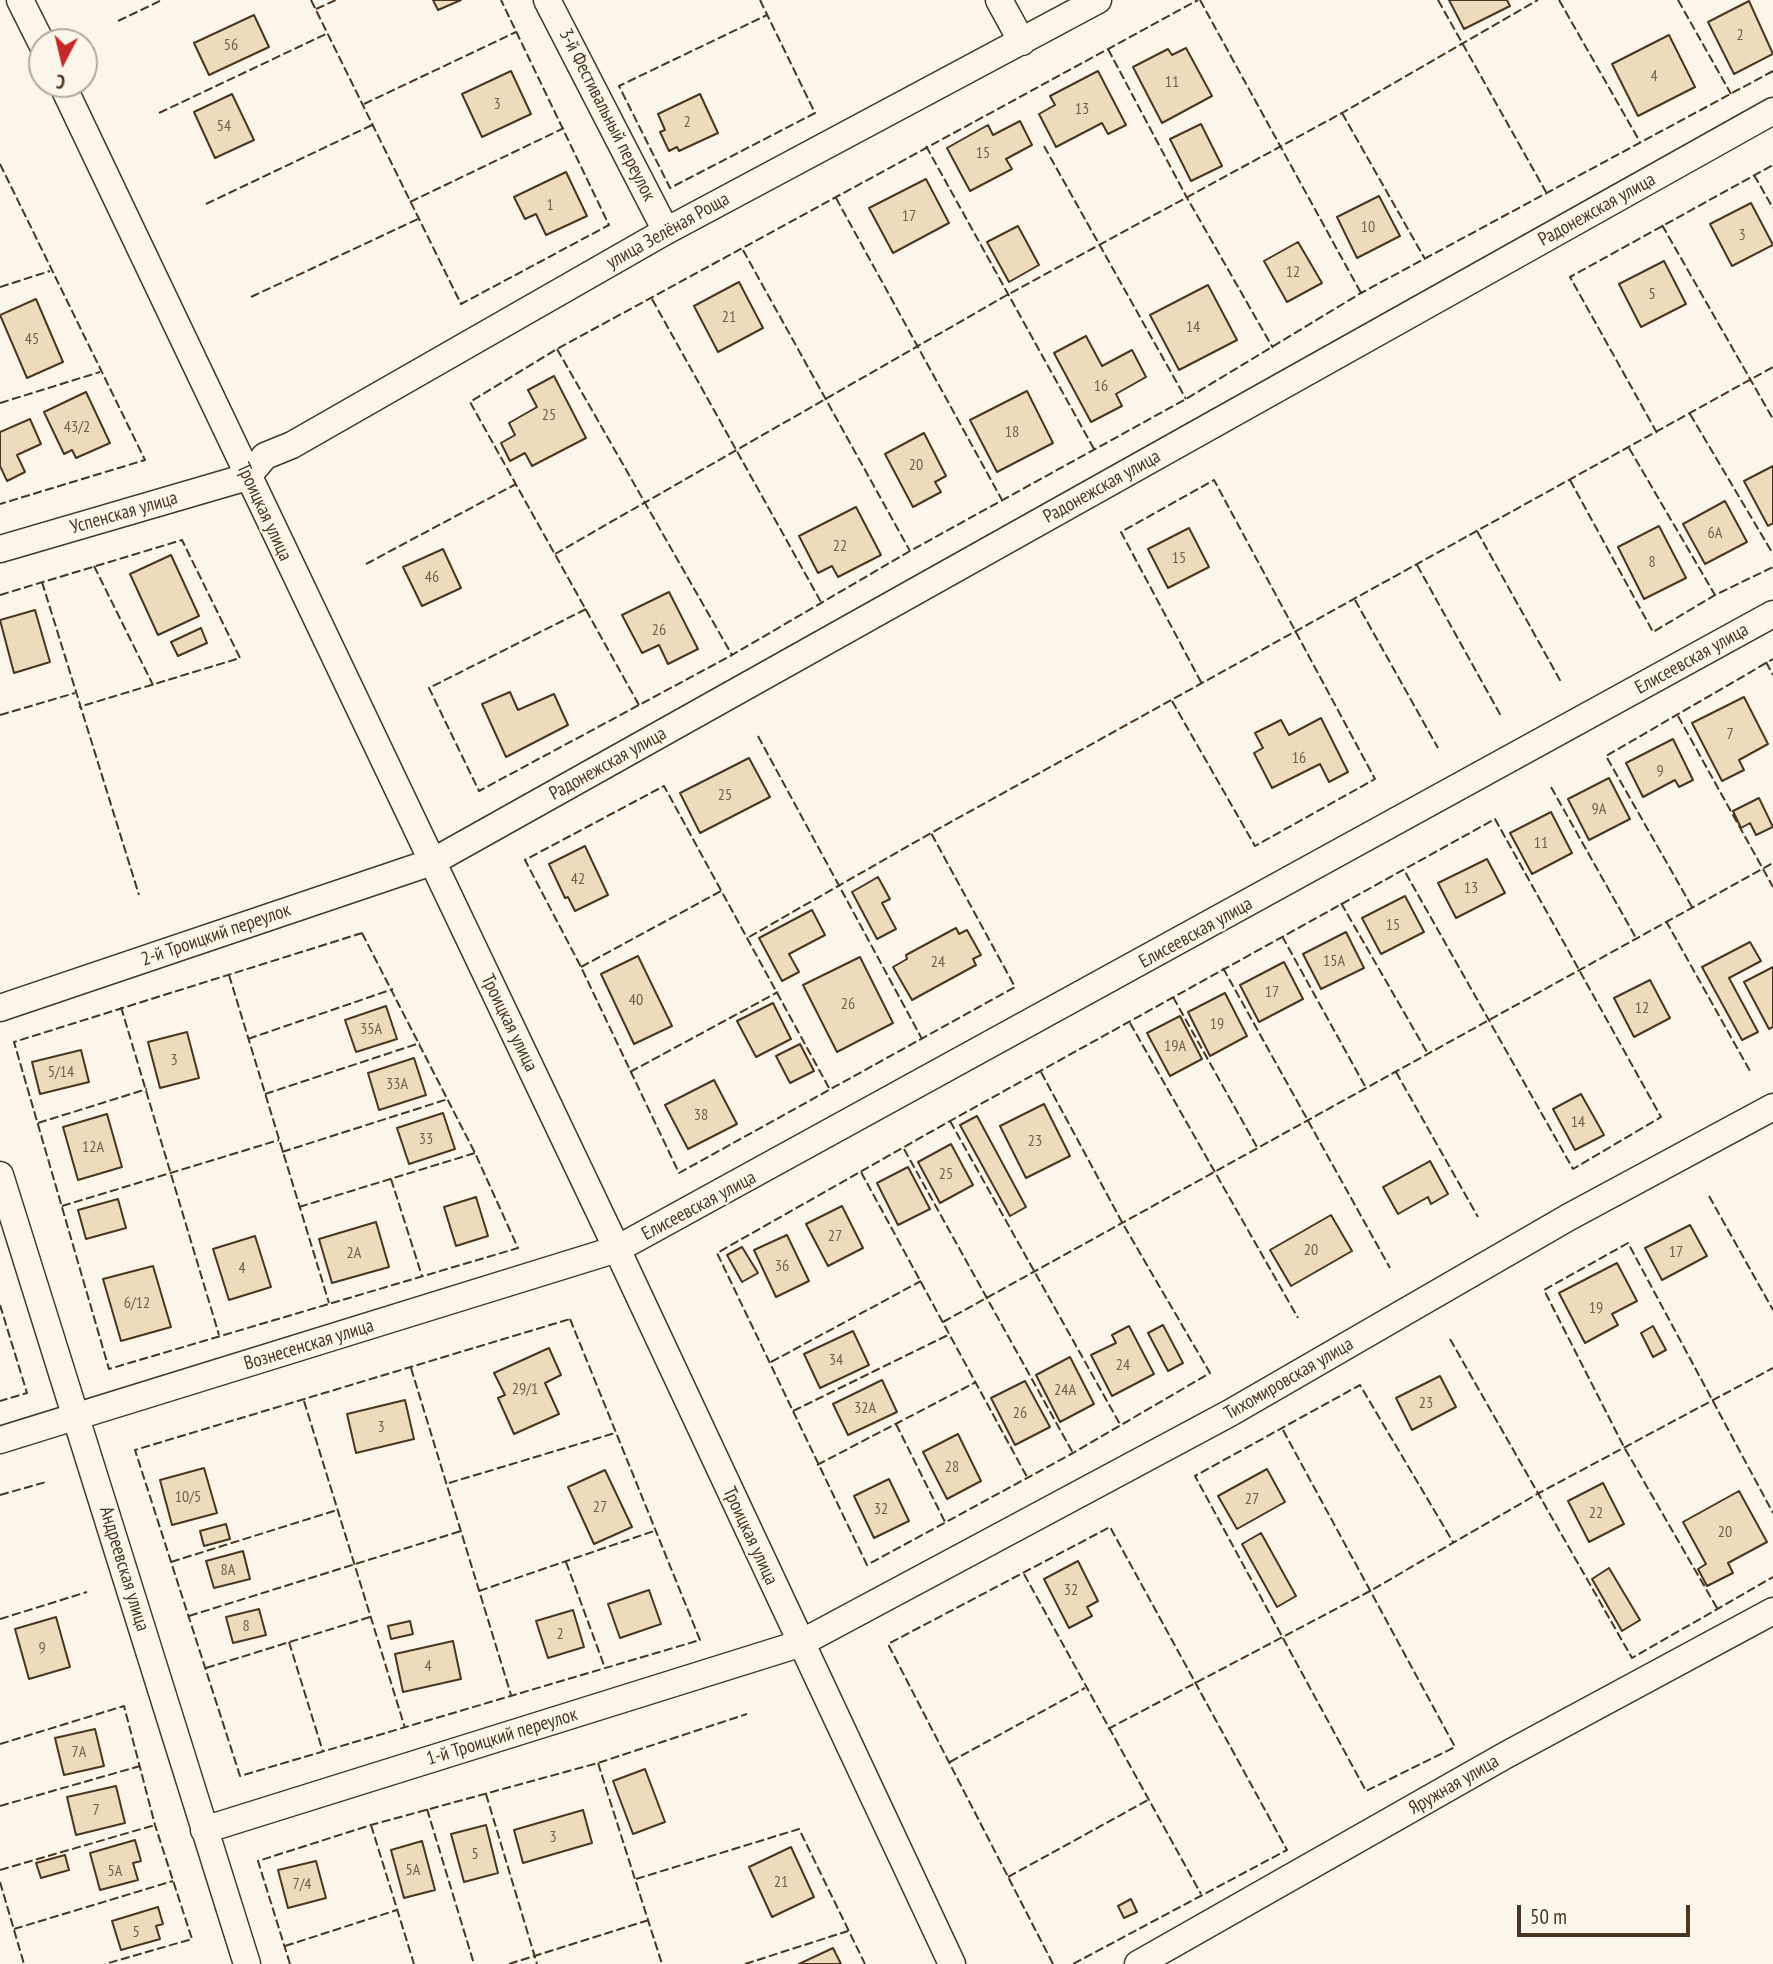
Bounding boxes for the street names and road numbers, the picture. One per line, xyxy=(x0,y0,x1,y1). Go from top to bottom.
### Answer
street label: 3-й Фестивальный переулок xyxy=(554,25,660,205)
street label: Радонежская улица xyxy=(1534,168,1660,252)
street label: улица Зелёная Роща xyxy=(603,188,733,274)
street label: Радонежская улица xyxy=(1039,445,1165,529)
street label: Троицкая улица xyxy=(231,459,297,565)
street label: Успенская улица xyxy=(68,487,180,539)
street label: Елисеевская улица xyxy=(1631,619,1753,699)
street label: Радонежская улица xyxy=(545,722,671,806)
street label: Елисеевская улица xyxy=(1135,893,1257,973)
street label: 2-й Троицкий переулок xyxy=(138,899,294,971)
street label: Троицкая улица xyxy=(476,971,542,1075)
street label: Елисеевская улица xyxy=(638,1166,760,1246)
street label: Вознесенская улица xyxy=(241,1314,377,1376)
street label: Тихомировская улица xyxy=(1220,1333,1358,1425)
street label: Троицкая улица xyxy=(717,1483,783,1589)
street label: Андреевская улица xyxy=(94,1504,154,1634)
street label: 1-й Троицкий переулок xyxy=(424,1703,580,1771)
street label: Яружная улица xyxy=(1405,1750,1503,1820)

